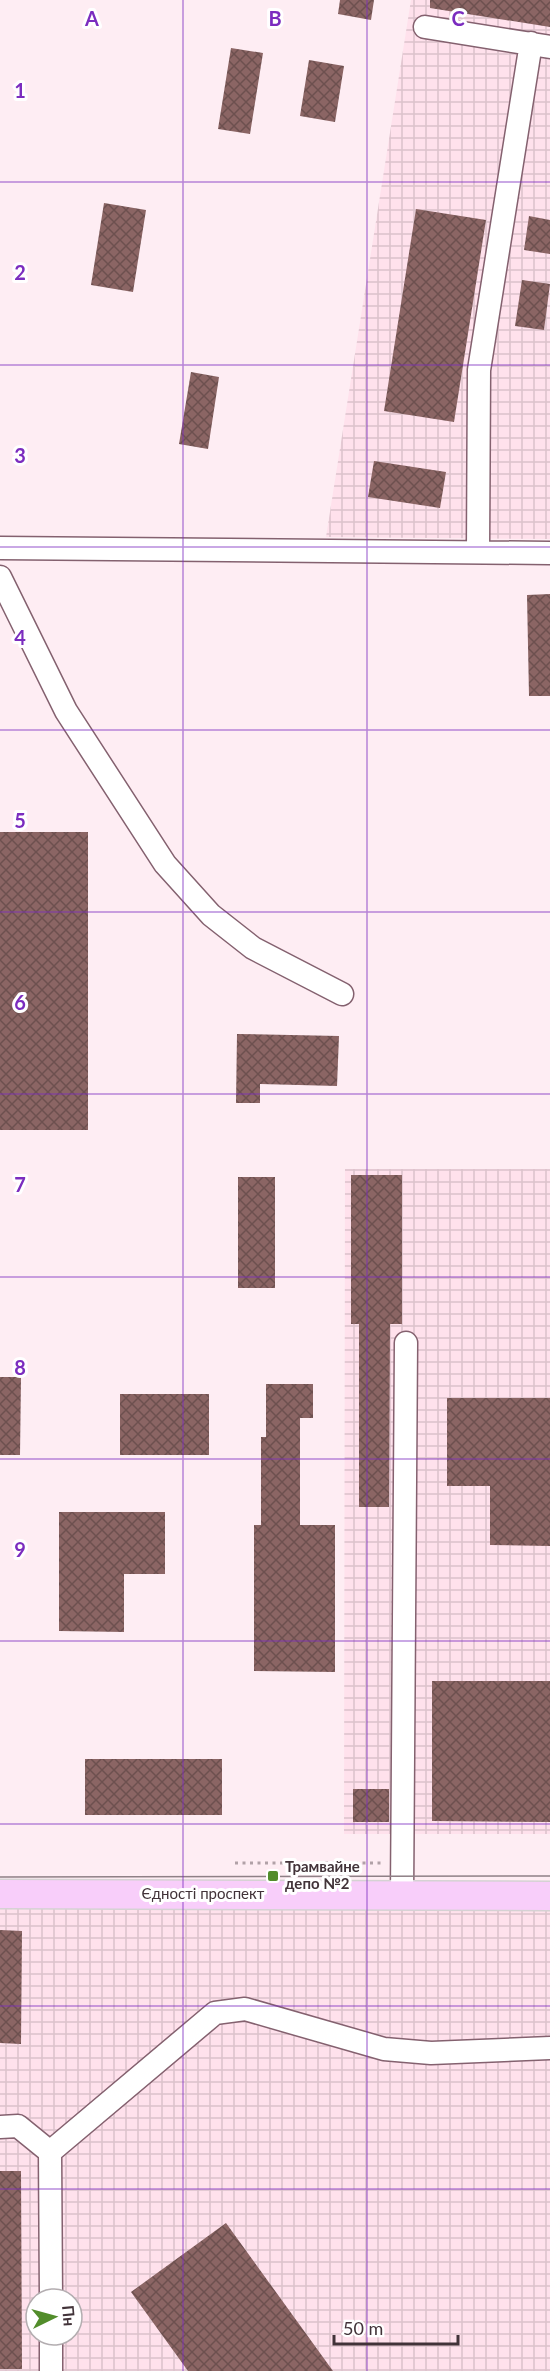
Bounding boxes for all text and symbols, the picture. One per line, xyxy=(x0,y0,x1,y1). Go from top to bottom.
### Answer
text: A xyxy=(84,6,99,30)
text: B xyxy=(268,6,282,30)
text: C xyxy=(451,6,465,30)
text: 1 xyxy=(14,78,26,102)
text: 2 xyxy=(14,260,26,284)
text: 3 xyxy=(14,443,26,467)
text: 4 xyxy=(14,625,26,649)
text: 5 xyxy=(14,808,26,832)
text: 6 xyxy=(14,990,26,1014)
text: 7 xyxy=(14,1172,26,1196)
text: 8 xyxy=(14,1355,26,1379)
text: 9 xyxy=(14,1537,26,1561)
place label: Трамвайне депо №2 xyxy=(285,1857,360,1892)
marker: Трамвайне депо №2 xyxy=(266,1869,280,1883)
street label: Єдності проспект xyxy=(142,1884,265,1902)
north arrow xyxy=(24,2287,84,2347)
text: Пн xyxy=(59,2304,80,2327)
scale bar xyxy=(334,2308,458,2346)
text: 50 m xyxy=(343,2317,383,2339)

